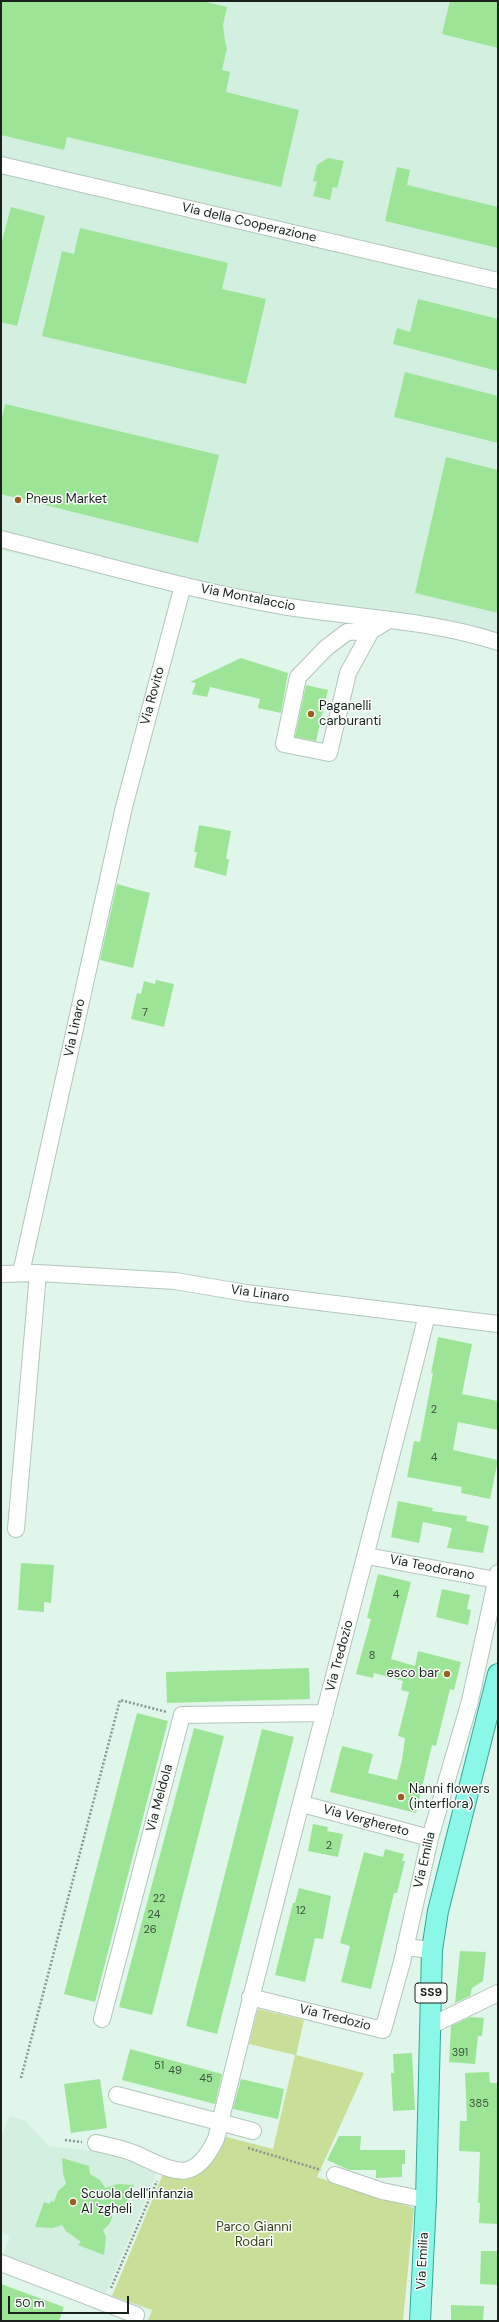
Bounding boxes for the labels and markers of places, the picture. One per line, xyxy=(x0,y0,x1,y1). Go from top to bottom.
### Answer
place label: Pneus Market xyxy=(26,492,107,508)
marker: Pneus Market xyxy=(13,495,23,505)
place label: Paganelli carburanti xyxy=(319,699,381,730)
marker: Paganelli carburanti xyxy=(306,709,316,719)
place label: esco bar xyxy=(386,1666,439,1682)
marker: esco bar xyxy=(442,1669,452,1679)
place label: Nanni flowers (interflora) xyxy=(409,1782,490,1813)
marker: Nanni flowers (interflora) xyxy=(396,1792,406,1802)
place label: Scuola dell'infanzia Al 'zgheli xyxy=(81,2187,193,2218)
marker: Scuola dell'infanzia Al 'zgheli xyxy=(68,2197,78,2207)

